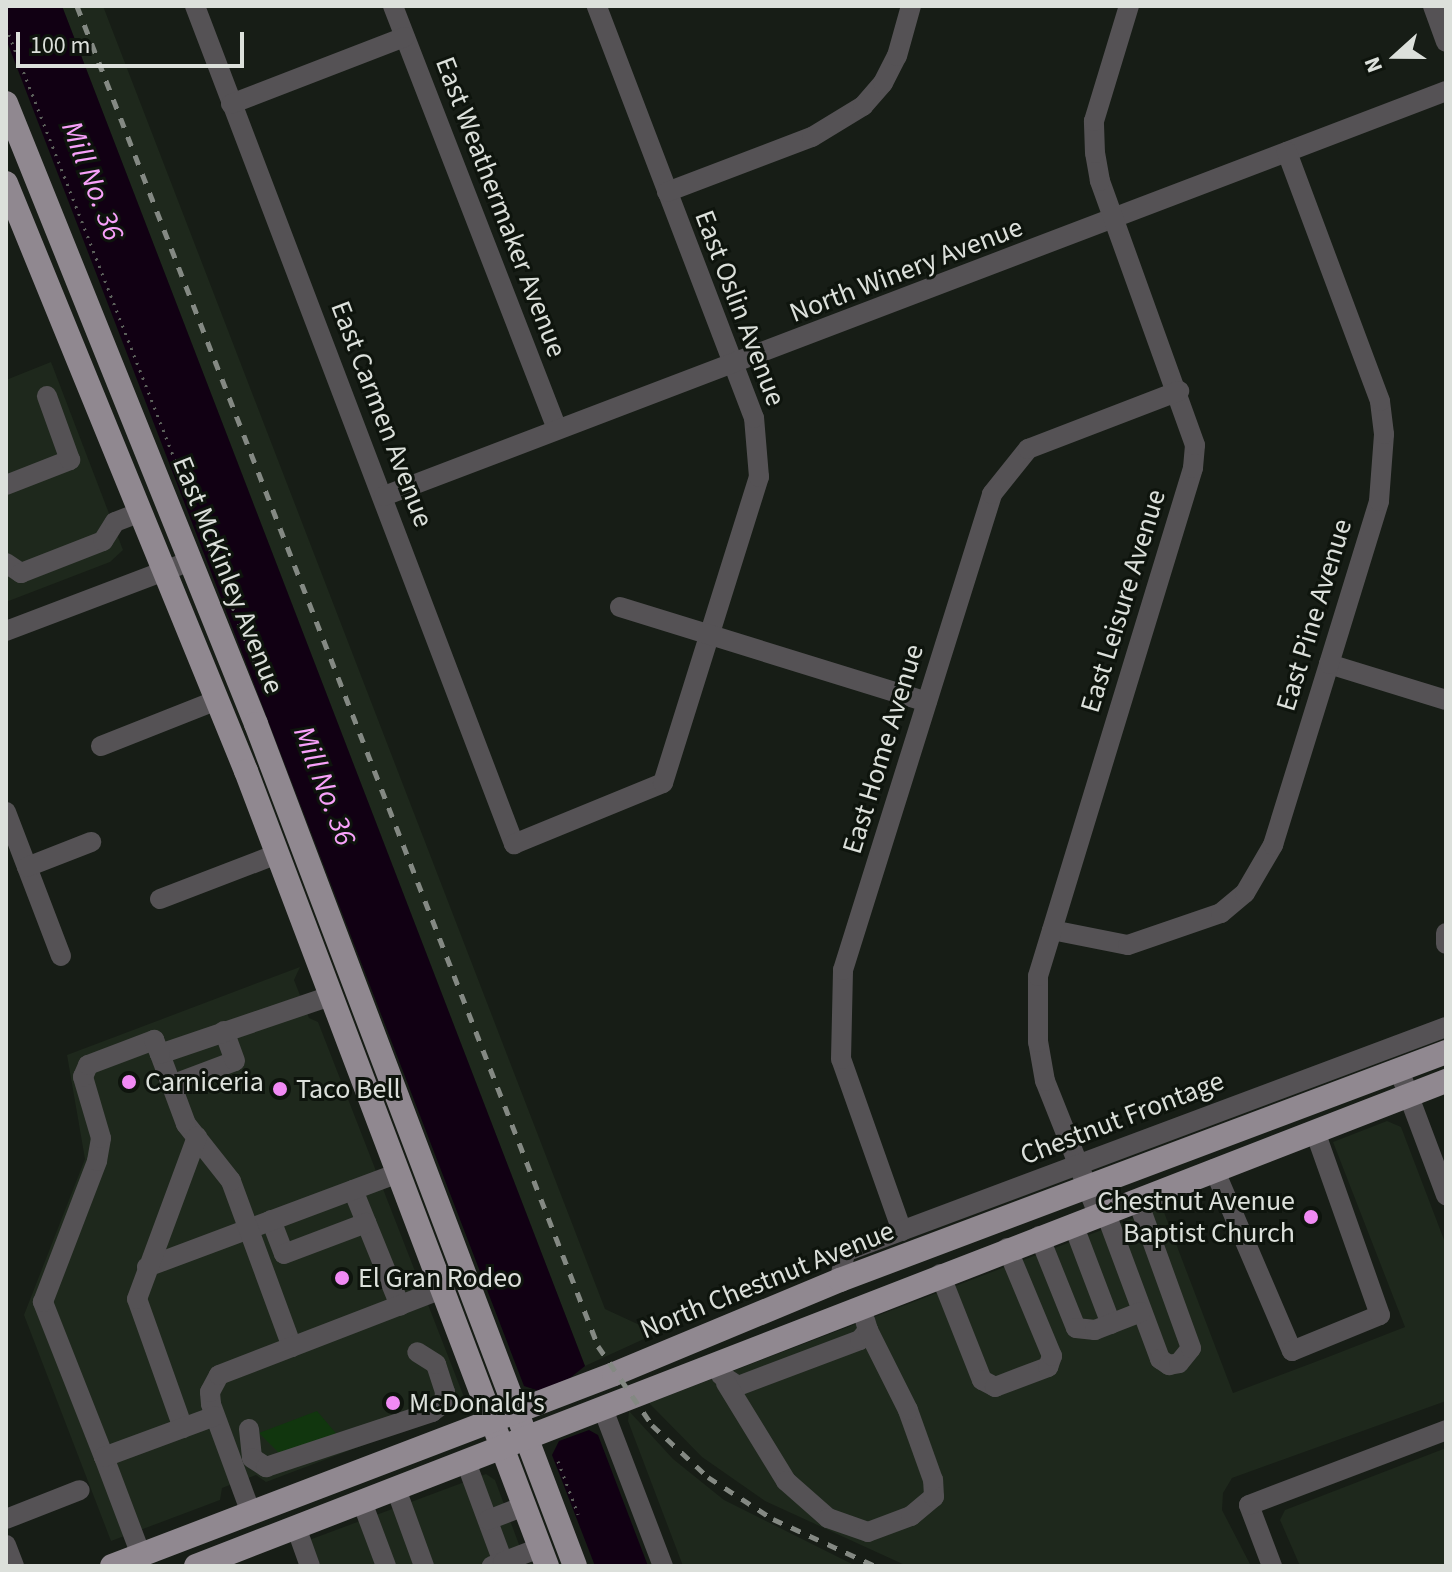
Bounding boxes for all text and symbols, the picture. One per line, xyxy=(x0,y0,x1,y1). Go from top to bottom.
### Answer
scale bar xyxy=(20,16,248,66)
north arrow xyxy=(1356,16,1436,96)
text: 100 m xyxy=(30,28,90,63)
street label: East Weathermaker Avenue xyxy=(428,52,574,362)
text: N xyxy=(1356,52,1391,77)
water label: Mill No. 36 xyxy=(53,116,131,246)
street label: East Oslin Avenue xyxy=(687,206,793,410)
street label: North Winery Avenue xyxy=(785,210,1027,330)
street label: East Carmen Avenue xyxy=(323,296,441,532)
street label: East McKinley Avenue xyxy=(165,452,291,698)
street label: East Leisure Avenue xyxy=(1073,485,1173,717)
street label: East Pine Avenue xyxy=(1269,515,1359,715)
street label: East Home Avenue xyxy=(835,640,931,858)
water label: Mill No. 36 xyxy=(285,721,363,851)
street label: Chestnut Frontage xyxy=(1016,1064,1228,1172)
place label: Carniceria xyxy=(145,1065,264,1099)
place label: Taco Bell xyxy=(296,1072,401,1106)
marker: Carniceria xyxy=(120,1073,138,1091)
marker: Taco Bell xyxy=(271,1080,289,1098)
place label: Chestnut Avenue Baptist Church xyxy=(1097,1184,1295,1250)
marker: Chestnut Avenue Baptist Church xyxy=(1302,1208,1320,1226)
street label: North Chestnut Avenue xyxy=(635,1214,899,1346)
place label: El Gran Rodeo xyxy=(358,1261,522,1295)
marker: El Gran Rodeo xyxy=(333,1269,351,1287)
place label: McDonald's xyxy=(409,1386,545,1420)
marker: McDonald's xyxy=(384,1394,402,1412)

